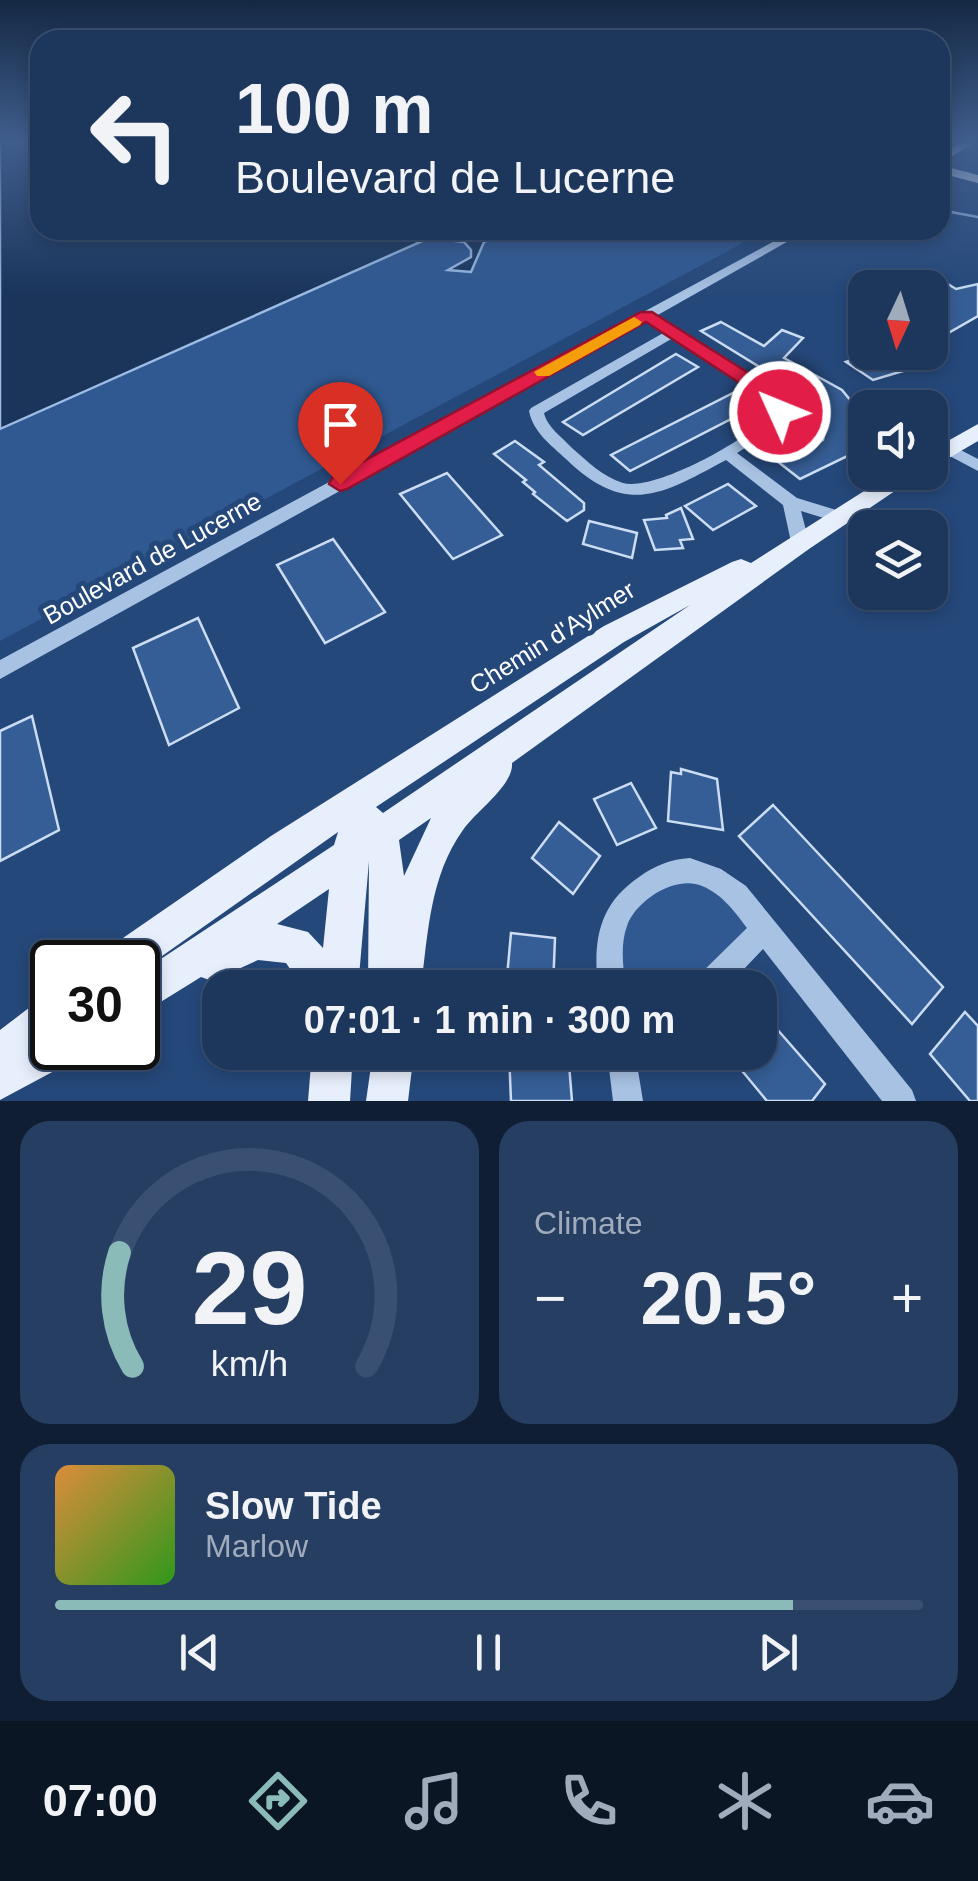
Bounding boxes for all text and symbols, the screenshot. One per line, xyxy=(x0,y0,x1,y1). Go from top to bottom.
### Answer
icon: left xyxy=(70,70,200,200)
text: 100 m xyxy=(235,70,433,148)
text: Boulevard de Lucerne xyxy=(235,152,675,203)
north arrow xyxy=(848,270,948,370)
map controls xyxy=(848,270,948,610)
position arrow xyxy=(728,360,832,464)
pin xyxy=(298,382,383,485)
button: sound xyxy=(848,390,948,490)
icon: arrive xyxy=(313,397,368,452)
street label: Boulevard de Lucerne xyxy=(38,486,266,630)
button: layers xyxy=(848,510,948,610)
street label: Chemin d'Aylmer xyxy=(464,575,640,699)
speed limit sign: 30 xyxy=(30,940,160,1070)
text: 07:01 · 1 min · 300 m xyxy=(304,999,675,1041)
text: Climate xyxy=(534,1205,642,1241)
text: 29 xyxy=(192,1230,307,1346)
text: 20.5° xyxy=(641,1256,816,1340)
text: − xyxy=(534,1267,566,1329)
text: + xyxy=(891,1267,923,1329)
text: km/h xyxy=(211,1344,288,1384)
text: Slow Tide xyxy=(205,1485,382,1527)
text: Marlow xyxy=(205,1528,308,1564)
icon: previous xyxy=(172,1625,227,1680)
icon: pause xyxy=(461,1625,516,1680)
icon: next xyxy=(751,1625,806,1680)
icon: directions xyxy=(243,1766,313,1836)
icon: music xyxy=(399,1766,469,1836)
icon: phone xyxy=(554,1766,624,1836)
icon: climate xyxy=(710,1766,780,1836)
icon: car xyxy=(865,1766,935,1836)
text: 07:00 xyxy=(43,1775,158,1826)

